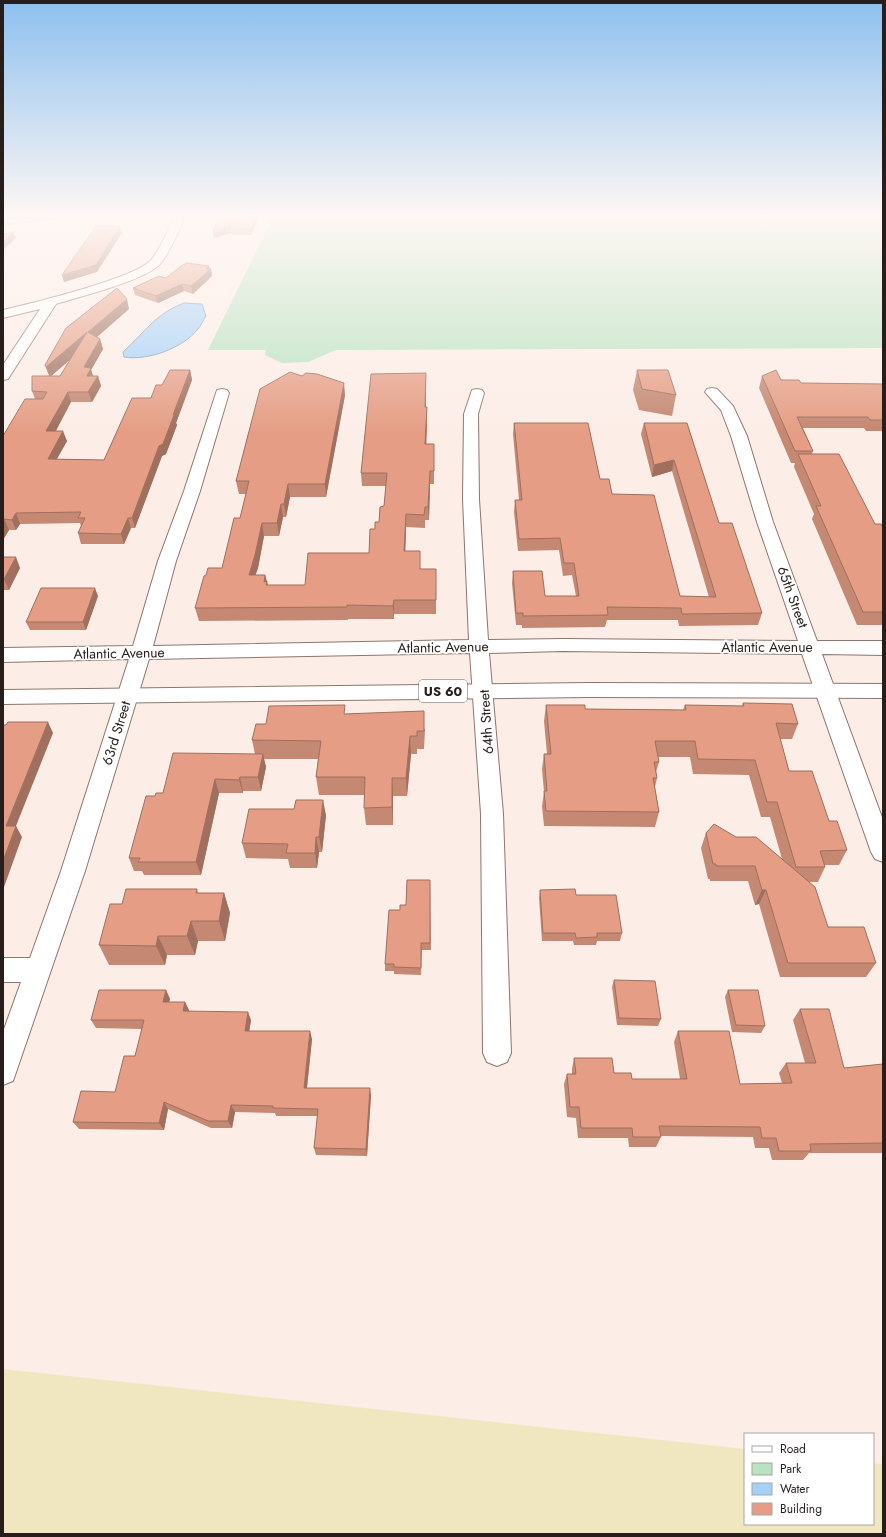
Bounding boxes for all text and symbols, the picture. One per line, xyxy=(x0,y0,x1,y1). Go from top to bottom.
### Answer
street label: 65th Street xyxy=(773,563,814,631)
street label: Atlantic Avenue xyxy=(397,636,489,658)
street label: Atlantic Avenue xyxy=(721,637,813,657)
street label: Atlantic Avenue xyxy=(73,642,165,664)
road number: US 60 xyxy=(419,680,467,702)
street label: 64th Street xyxy=(474,688,498,755)
street label: 63rd Street xyxy=(97,698,135,768)
legend xyxy=(744,1433,874,1525)
text: Road xyxy=(780,1440,806,1458)
text: Park xyxy=(780,1460,802,1478)
text: Water xyxy=(780,1480,811,1498)
text: Building xyxy=(780,1500,822,1518)

